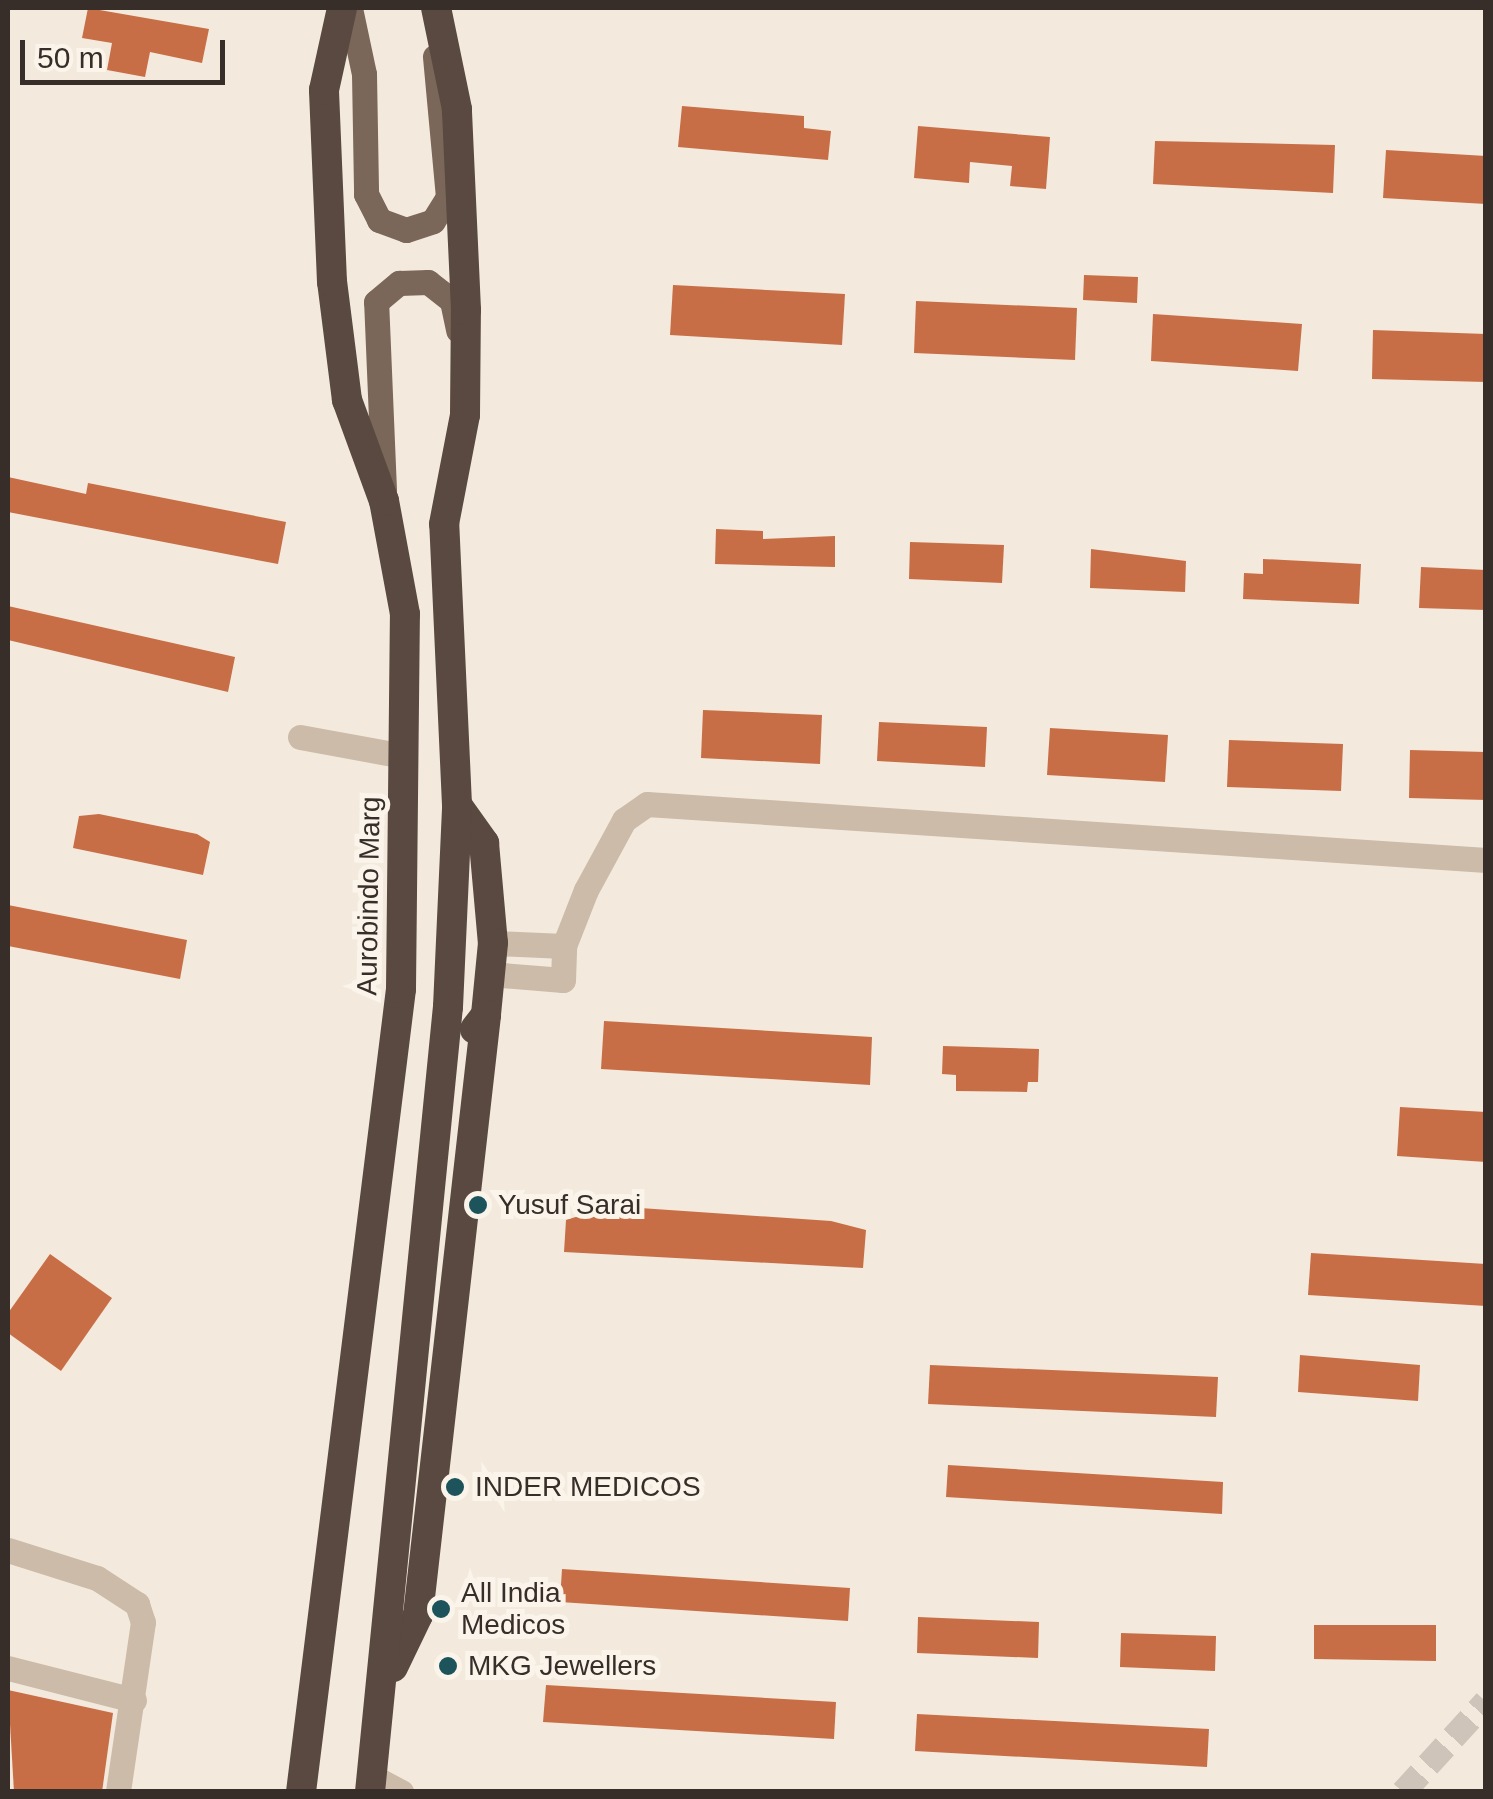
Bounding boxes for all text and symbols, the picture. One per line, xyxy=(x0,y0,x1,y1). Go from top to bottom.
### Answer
scale bar xyxy=(25,20,230,82)
text: 50 m xyxy=(37,41,104,74)
street label: Aurobindo Marg xyxy=(350,796,388,996)
place label: Yusuf Sarai xyxy=(498,1188,641,1222)
marker: Yusuf Sarai xyxy=(467,1194,489,1216)
place label: INDER MEDICOS xyxy=(475,1470,701,1504)
marker: INDER MEDICOS xyxy=(444,1476,466,1498)
place label: All India Medicos xyxy=(461,1576,565,1642)
marker: All India Medicos xyxy=(430,1598,452,1620)
place label: MKG Jewellers xyxy=(468,1649,656,1683)
marker: MKG Jewellers xyxy=(437,1655,459,1677)

